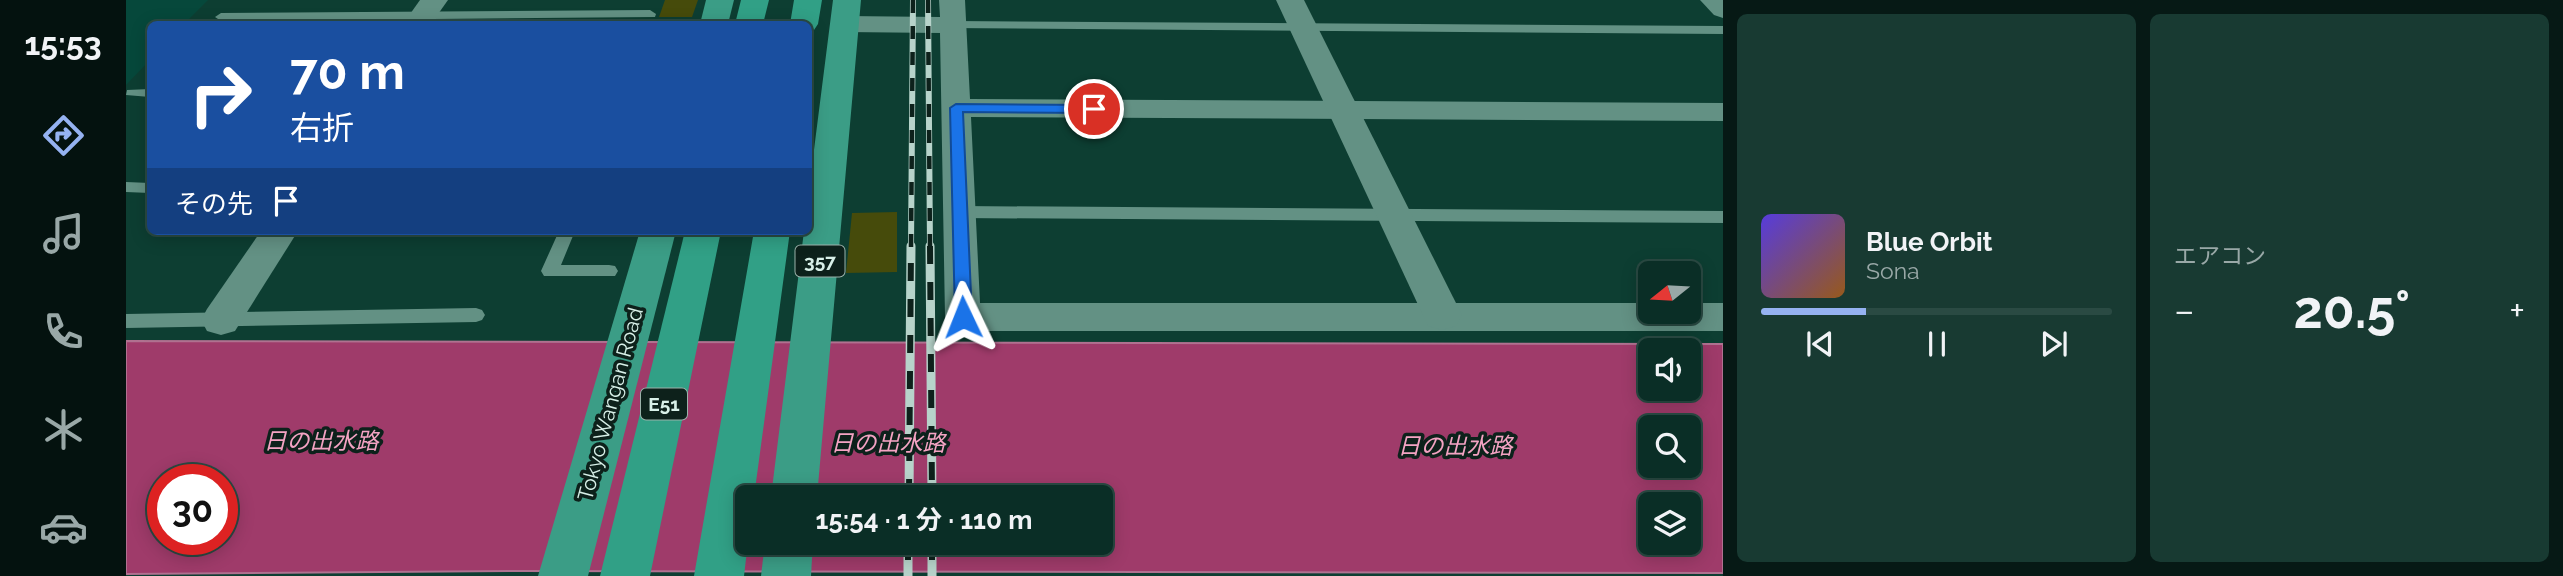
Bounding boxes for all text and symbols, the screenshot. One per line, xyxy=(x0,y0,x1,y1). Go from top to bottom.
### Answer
text: 15:53 xyxy=(24,25,102,62)
text: 70 m xyxy=(290,43,405,100)
icon: right xyxy=(175,49,266,140)
pin xyxy=(1064,79,1124,139)
icon: arrive xyxy=(1075,90,1113,128)
text: 右折 xyxy=(290,109,354,146)
icon: directions xyxy=(39,111,88,160)
icon: arrive xyxy=(267,182,305,220)
text: その先 xyxy=(175,189,253,219)
icon: music xyxy=(39,209,88,258)
text: Blue Orbit xyxy=(1866,227,1993,257)
text: エアコン xyxy=(2174,242,2266,269)
road number: 357 xyxy=(796,246,844,276)
text: Sona xyxy=(1866,257,1920,284)
north arrow xyxy=(1638,261,1701,324)
map controls xyxy=(1638,261,1701,555)
text: 20.5° xyxy=(2294,279,2410,340)
position arrow xyxy=(926,280,1000,354)
text: − xyxy=(2174,288,2194,333)
text: + xyxy=(2509,288,2525,333)
street label: Tokyo Wangan Road xyxy=(572,305,648,503)
icon: phone xyxy=(39,307,88,356)
icon: previous xyxy=(1801,325,1839,363)
icon: pause xyxy=(1918,325,1956,363)
icon: next xyxy=(2035,325,2073,363)
button: sound xyxy=(1638,338,1701,401)
road number: E51 xyxy=(641,388,687,420)
icon: climate xyxy=(39,405,88,454)
button: search xyxy=(1638,415,1701,478)
water label: 日の出水路 xyxy=(264,427,381,454)
water label: 日の出水路 xyxy=(831,429,948,456)
water label: 日の出水路 xyxy=(1398,432,1515,459)
speed limit sign: 30 xyxy=(147,464,238,555)
button: layers xyxy=(1638,492,1701,555)
icon: car xyxy=(39,503,88,552)
text: 15:54 · 1 分 · 110 m xyxy=(816,505,1032,535)

